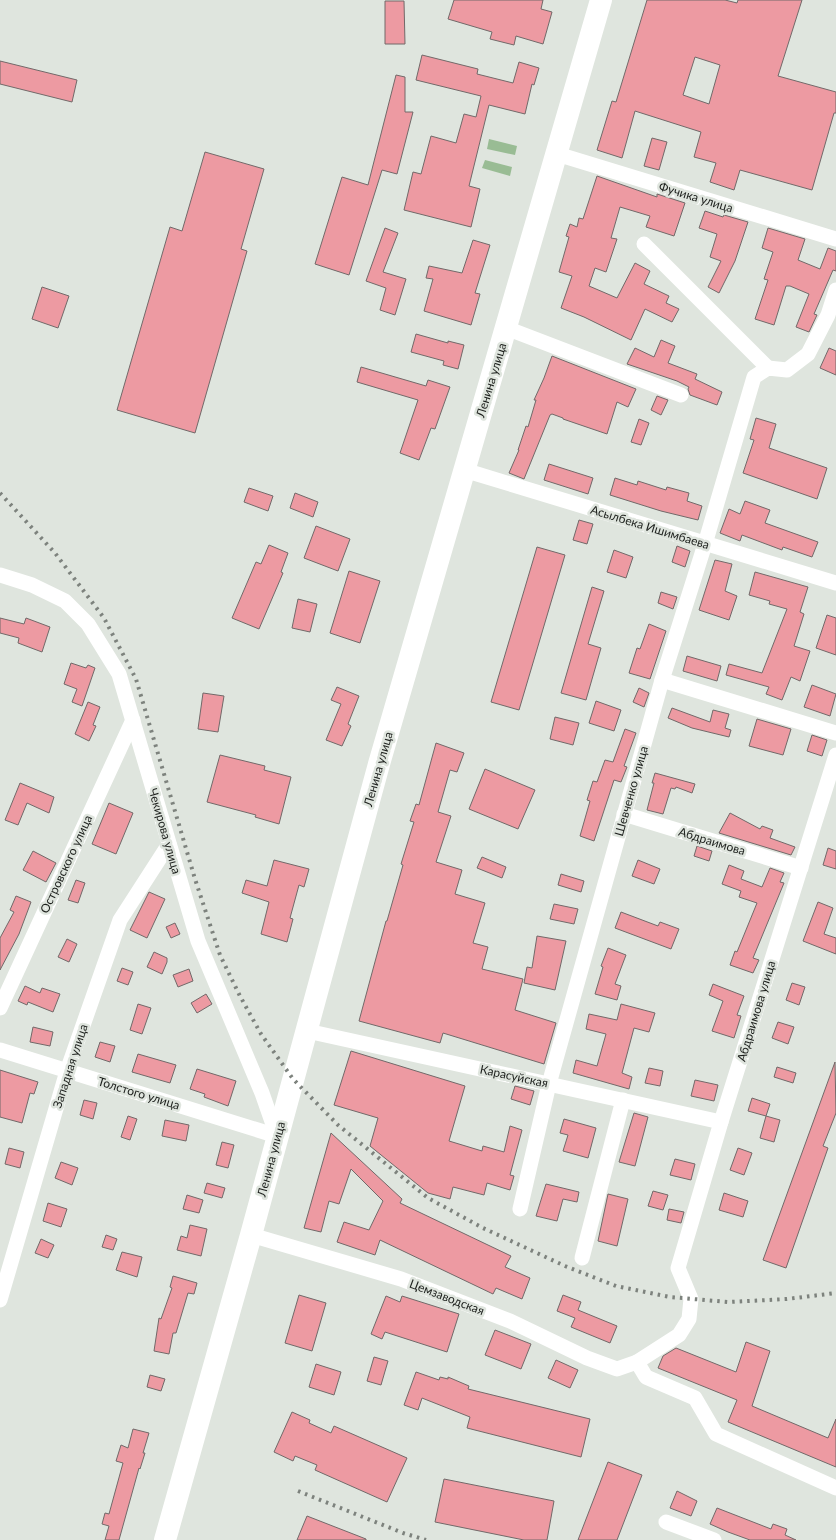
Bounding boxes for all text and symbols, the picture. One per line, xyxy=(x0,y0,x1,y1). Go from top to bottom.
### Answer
street label: Фучика улица xyxy=(657,179,735,215)
street label: Ленина улица xyxy=(472,341,509,420)
street label: Асылбека Ишимбаева xyxy=(589,502,711,552)
street label: Ленина улица xyxy=(360,730,396,809)
street label: Шевченко улица xyxy=(611,744,651,838)
street label: Чекирова улица xyxy=(146,786,184,876)
street label: Островского улица xyxy=(37,812,95,915)
street label: Абдраимова xyxy=(677,824,747,858)
street label: Абдраимова улица xyxy=(734,959,778,1063)
street label: Западная улица xyxy=(49,1022,91,1110)
street label: Карасуйская xyxy=(479,1061,550,1091)
street label: Толстого улица xyxy=(96,1073,182,1113)
street label: Ленина улица xyxy=(254,1120,288,1199)
street label: Цемзаводская xyxy=(408,1276,487,1318)

